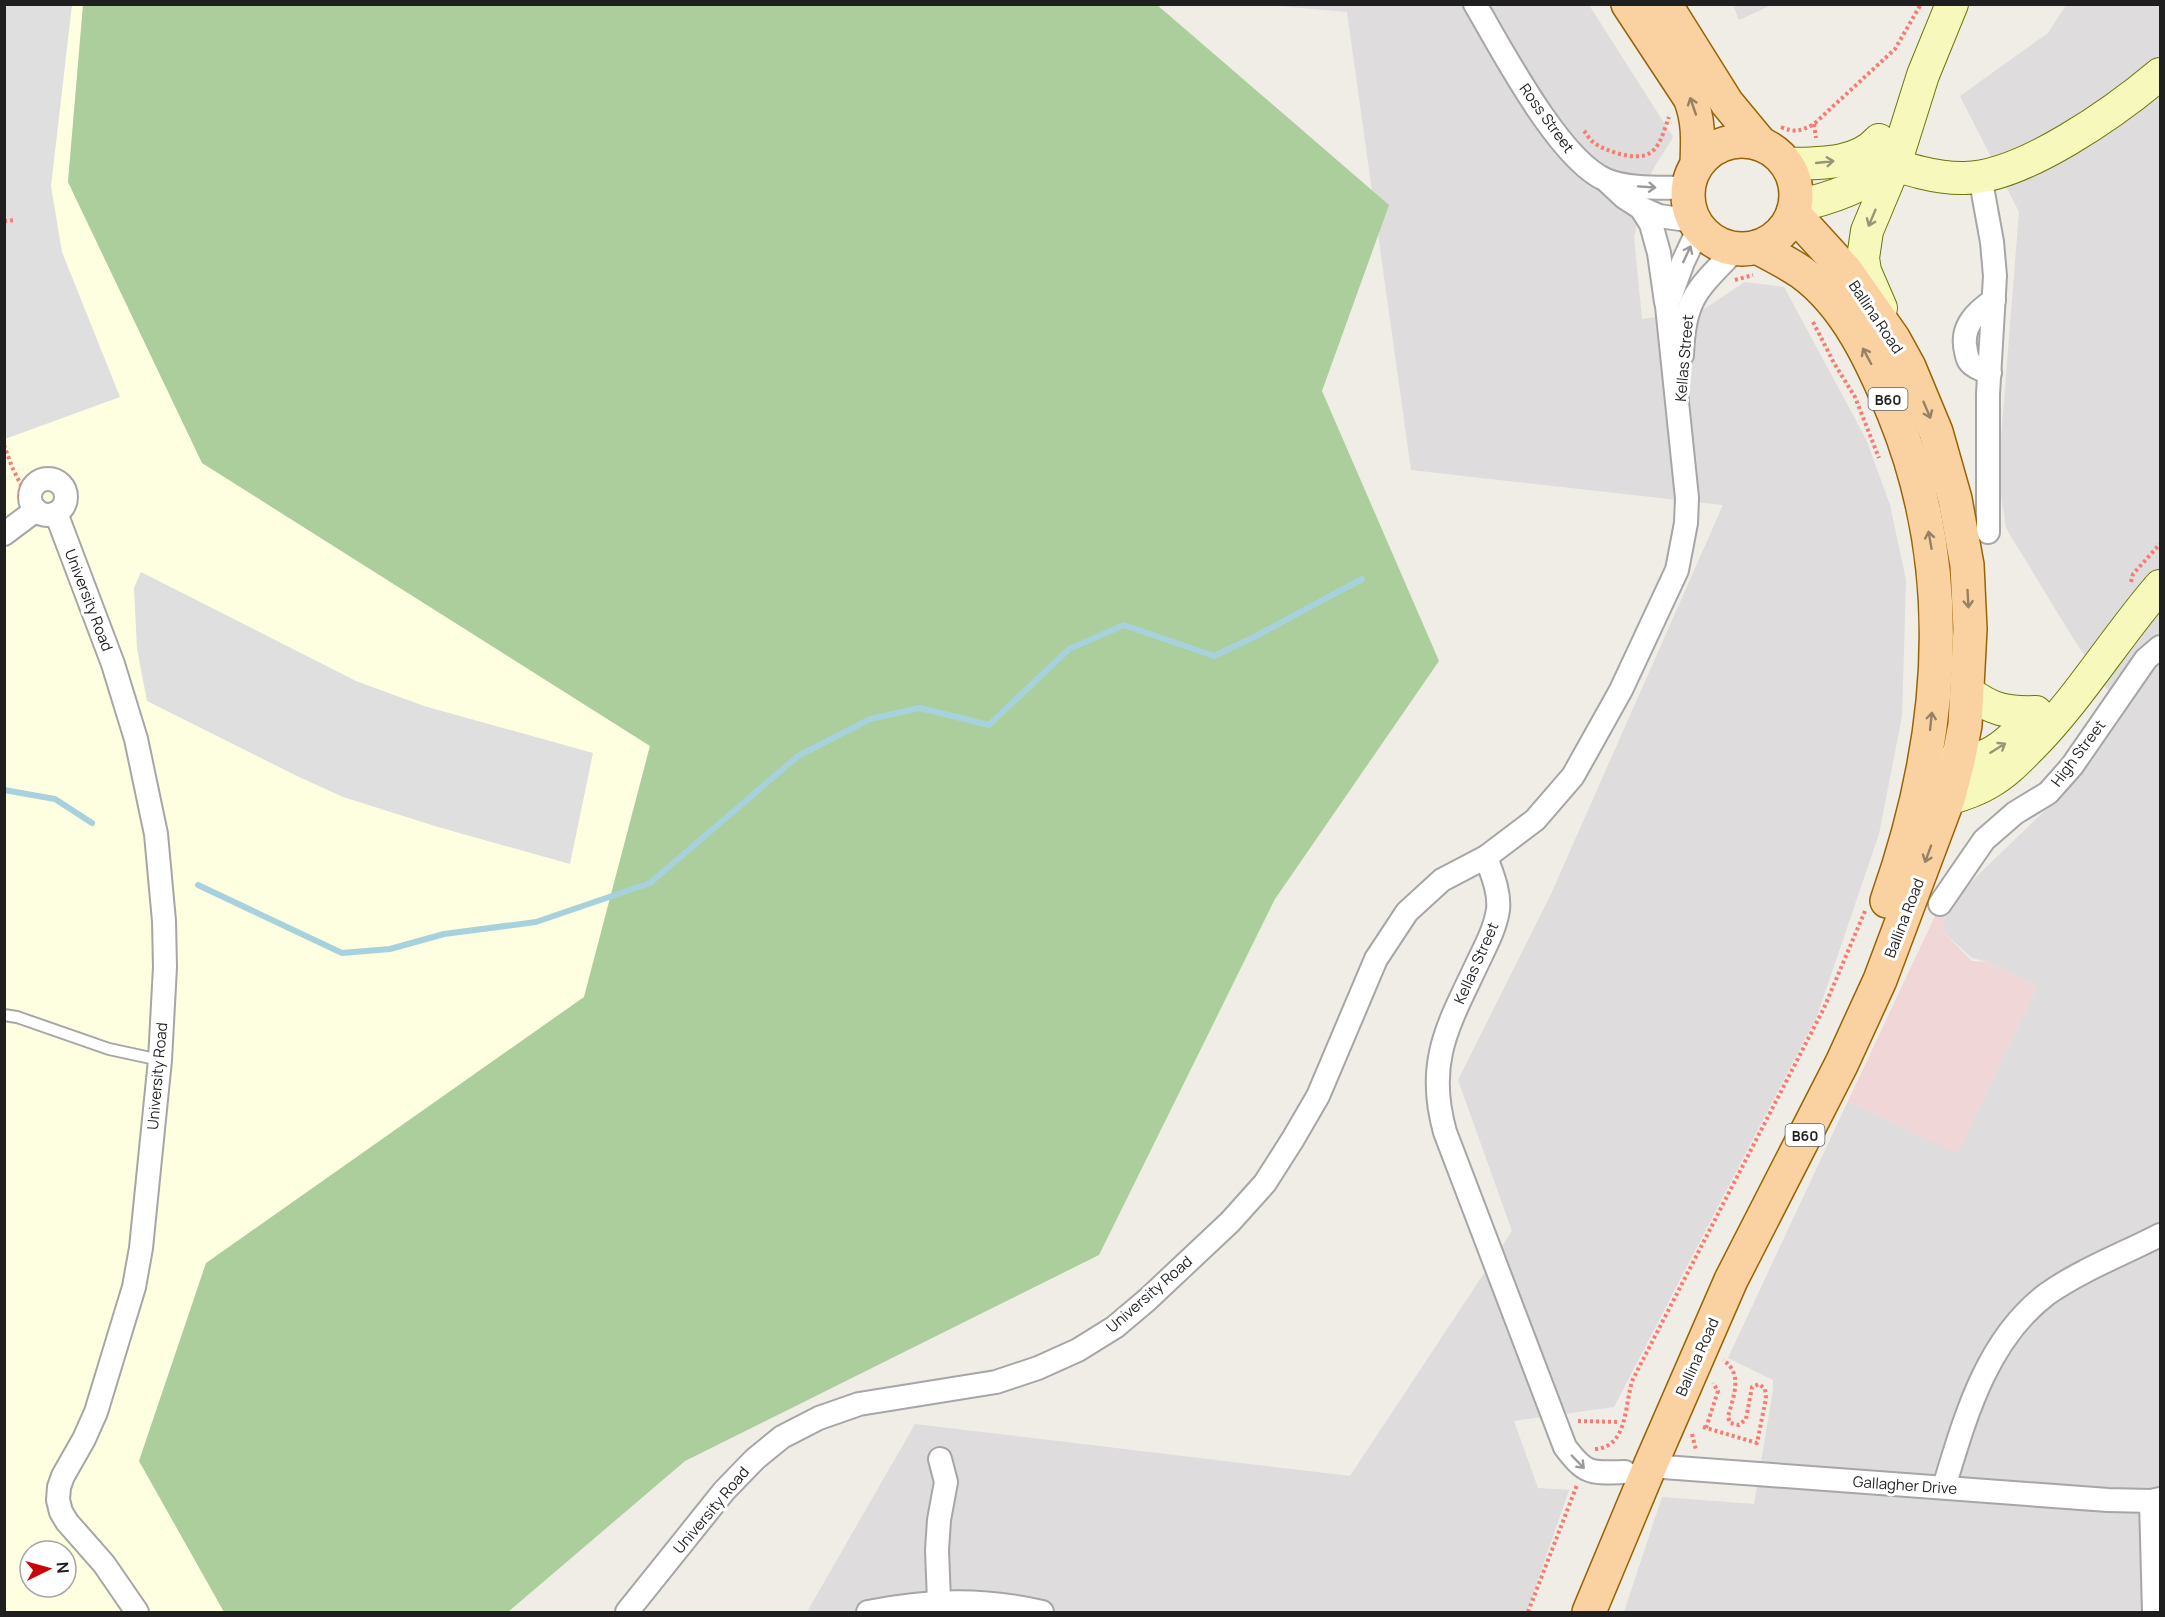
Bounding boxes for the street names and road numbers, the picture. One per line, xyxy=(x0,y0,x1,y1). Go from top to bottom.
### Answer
street label: Ross Street xyxy=(1515,79,1579,157)
street label: Ballina Road xyxy=(1844,276,1908,358)
street label: Kellas Street xyxy=(1670,314,1698,402)
road number: B60 xyxy=(1868,388,1908,410)
street label: University Road xyxy=(60,546,118,654)
street label: High Street xyxy=(2046,715,2110,791)
street label: Ballina Road xyxy=(1879,875,1929,961)
street label: Kellas Street xyxy=(1449,919,1503,1007)
street label: University Road xyxy=(142,1021,172,1131)
road number: B60 xyxy=(1786,1124,1824,1146)
street label: University Road xyxy=(1101,1251,1197,1337)
street label: Ballina Road xyxy=(1670,1314,1724,1400)
street label: University Road xyxy=(668,1462,754,1558)
street label: Gallagher Drive xyxy=(1852,1471,1958,1499)

